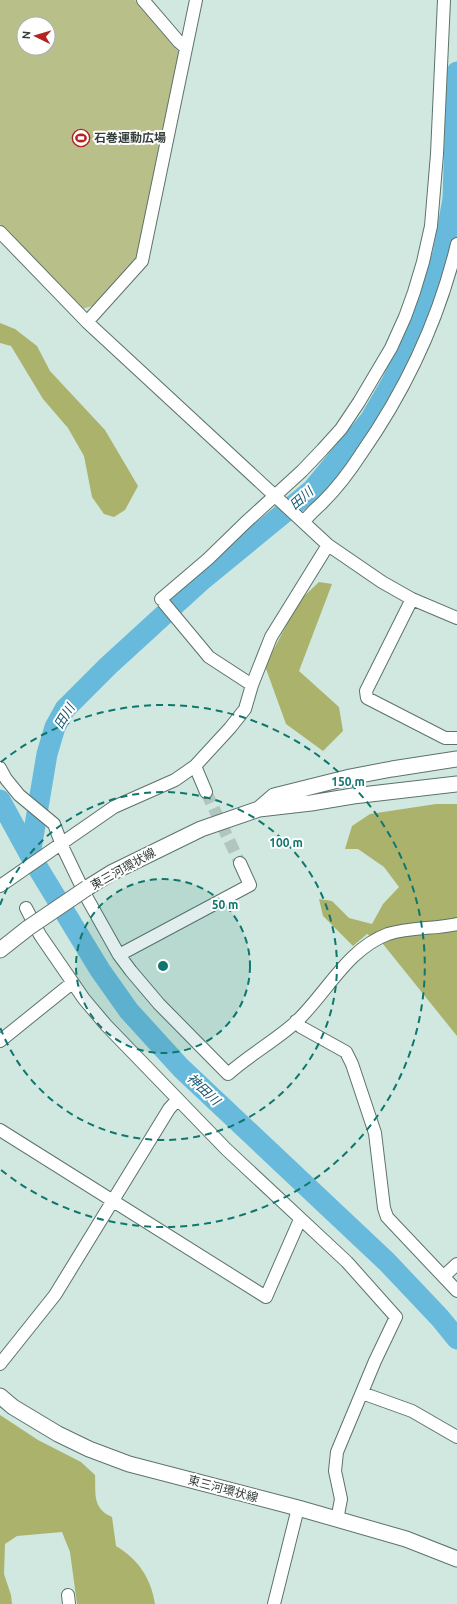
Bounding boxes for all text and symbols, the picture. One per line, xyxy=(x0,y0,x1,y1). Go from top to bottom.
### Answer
north arrow xyxy=(16,16,56,56)
text: N xyxy=(20,31,32,40)
sports icon: 石巻運動広場 xyxy=(71,128,91,148)
place label: 石巻運動広場 xyxy=(94,131,166,144)
water label: 田川 xyxy=(287,483,317,512)
water label: 田川 xyxy=(51,700,78,731)
text: 150 m xyxy=(331,775,365,788)
text: 100 m xyxy=(269,836,303,849)
street label: 東三河環状線 xyxy=(88,845,157,892)
text: 50 m xyxy=(212,898,238,911)
centre of rings xyxy=(156,959,170,973)
water label: 神田川 xyxy=(185,1071,224,1109)
street label: 東三河環状線 xyxy=(187,1473,260,1504)

